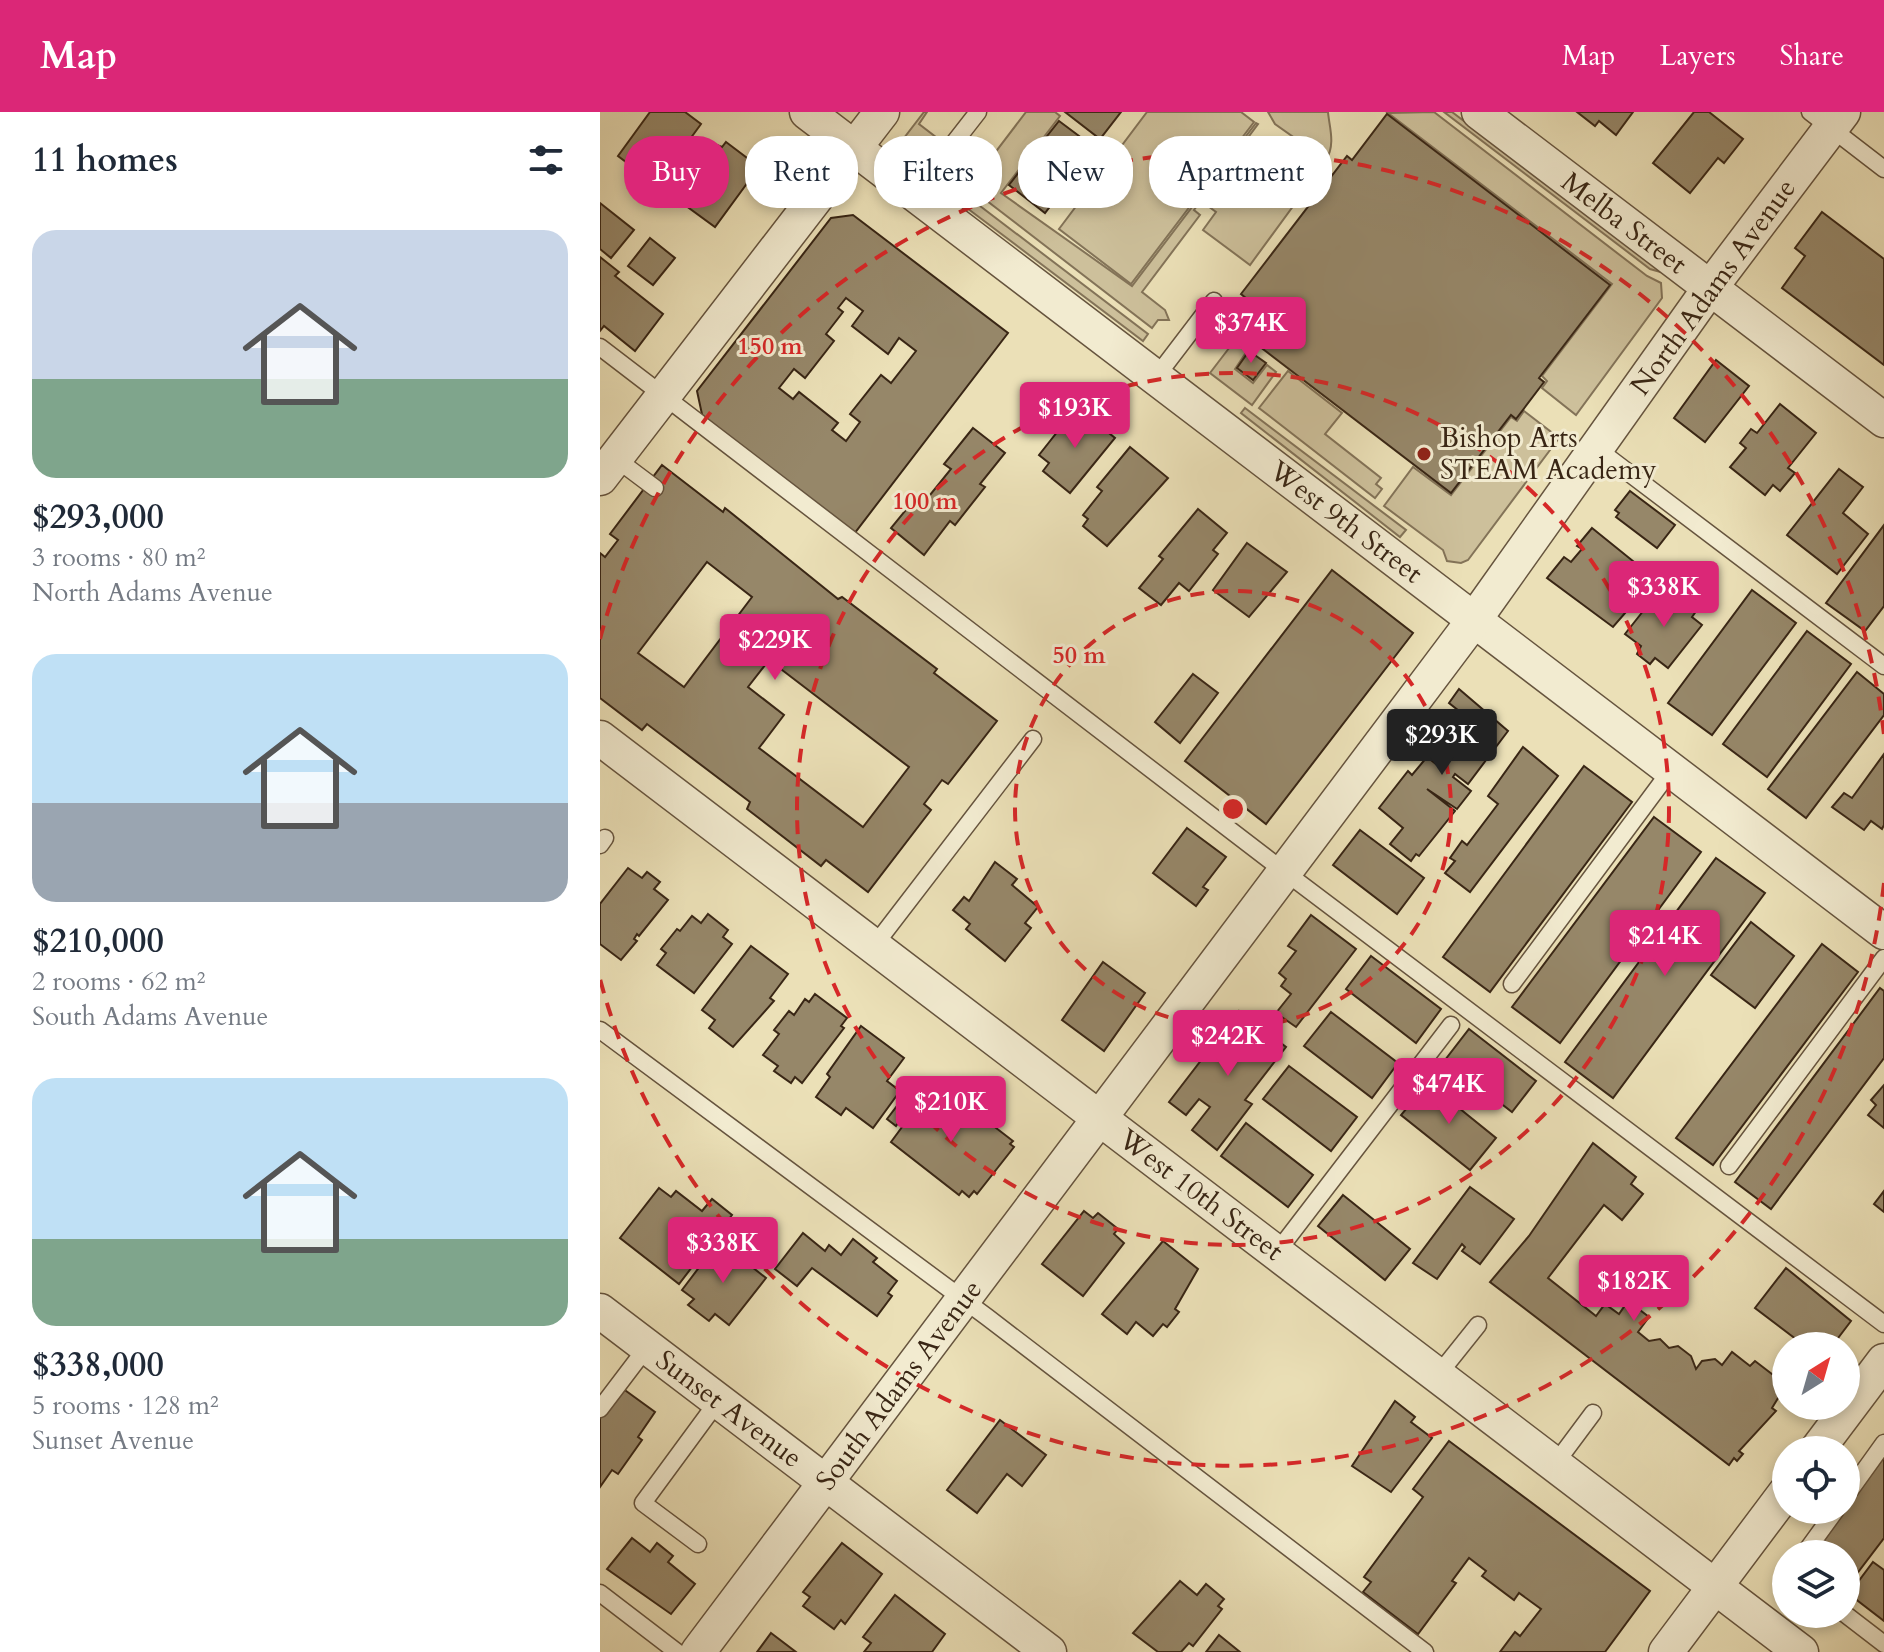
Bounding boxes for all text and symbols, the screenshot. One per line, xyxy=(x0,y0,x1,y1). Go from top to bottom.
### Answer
text: Map xyxy=(40,30,117,82)
text: Map xyxy=(1562,37,1615,75)
text: Layers xyxy=(1659,37,1736,75)
text: Share xyxy=(1780,37,1844,75)
chip: Buy xyxy=(624,136,729,208)
chip: Rent xyxy=(745,136,858,208)
chip: Filters xyxy=(874,136,1002,208)
chip: New xyxy=(1018,136,1133,208)
chip: Apartment xyxy=(1149,136,1332,208)
text: 11 homes xyxy=(32,137,178,183)
icon: filters xyxy=(524,138,568,182)
street label: Melba Street xyxy=(1553,163,1695,283)
street label: North Adams Avenue xyxy=(1621,171,1805,403)
icon: home xyxy=(228,282,372,426)
pin: $374K xyxy=(1195,297,1307,365)
text: $374K xyxy=(1214,305,1288,340)
text: 150 m xyxy=(737,330,804,363)
pin: $193K xyxy=(1019,382,1131,450)
text: $193K xyxy=(1038,390,1112,425)
place label: Bishop Arts STEAM Academy xyxy=(1440,419,1657,489)
marker: Bishop Arts STEAM Academy xyxy=(1415,445,1433,463)
street label: West 9th Street xyxy=(1261,451,1431,592)
text: 100 m xyxy=(892,485,959,518)
text: $293,000 xyxy=(32,494,164,540)
text: 3 rooms · 80 m² xyxy=(32,540,205,575)
pin: $338K xyxy=(1608,561,1720,629)
text: $338K xyxy=(1627,569,1701,604)
text: North Adams Avenue xyxy=(32,575,273,610)
pin: $229K xyxy=(719,614,831,682)
text: $229K xyxy=(738,622,812,657)
text: 50 m xyxy=(1052,639,1106,672)
icon: home xyxy=(228,706,372,850)
pin: $293K xyxy=(1386,709,1498,777)
text: $293K xyxy=(1405,717,1479,752)
centre of rings xyxy=(1219,795,1247,823)
pin: $214K xyxy=(1609,910,1721,978)
text: $210,000 xyxy=(32,918,164,964)
text: $214K xyxy=(1628,918,1702,953)
text: 2 rooms · 62 m² xyxy=(32,964,205,999)
text: South Adams Avenue xyxy=(32,999,268,1034)
pin: $242K xyxy=(1172,1010,1284,1078)
text: $242K xyxy=(1191,1018,1265,1053)
pin: $474K xyxy=(1393,1058,1505,1126)
text: $474K xyxy=(1412,1066,1486,1101)
pin: $210K xyxy=(895,1076,1007,1144)
text: $210K xyxy=(914,1084,988,1119)
street label: West 10th Street xyxy=(1110,1120,1291,1270)
icon: home xyxy=(228,1130,372,1274)
pin: $338K xyxy=(667,1217,779,1285)
text: $338K xyxy=(686,1225,760,1260)
pin: $182K xyxy=(1578,1255,1690,1323)
text: $182K xyxy=(1597,1263,1671,1298)
street label: South Adams Avenue xyxy=(807,1272,991,1498)
north arrow xyxy=(1772,1332,1860,1420)
map controls xyxy=(1772,1332,1860,1628)
street label: Sunset Avenue xyxy=(648,1341,810,1477)
text: $338,000 xyxy=(32,1342,164,1388)
text: 5 rooms · 128 m² xyxy=(32,1388,219,1423)
text: Sunset Avenue xyxy=(32,1423,194,1458)
button: locate xyxy=(1772,1436,1860,1524)
button: layers xyxy=(1772,1540,1860,1628)

